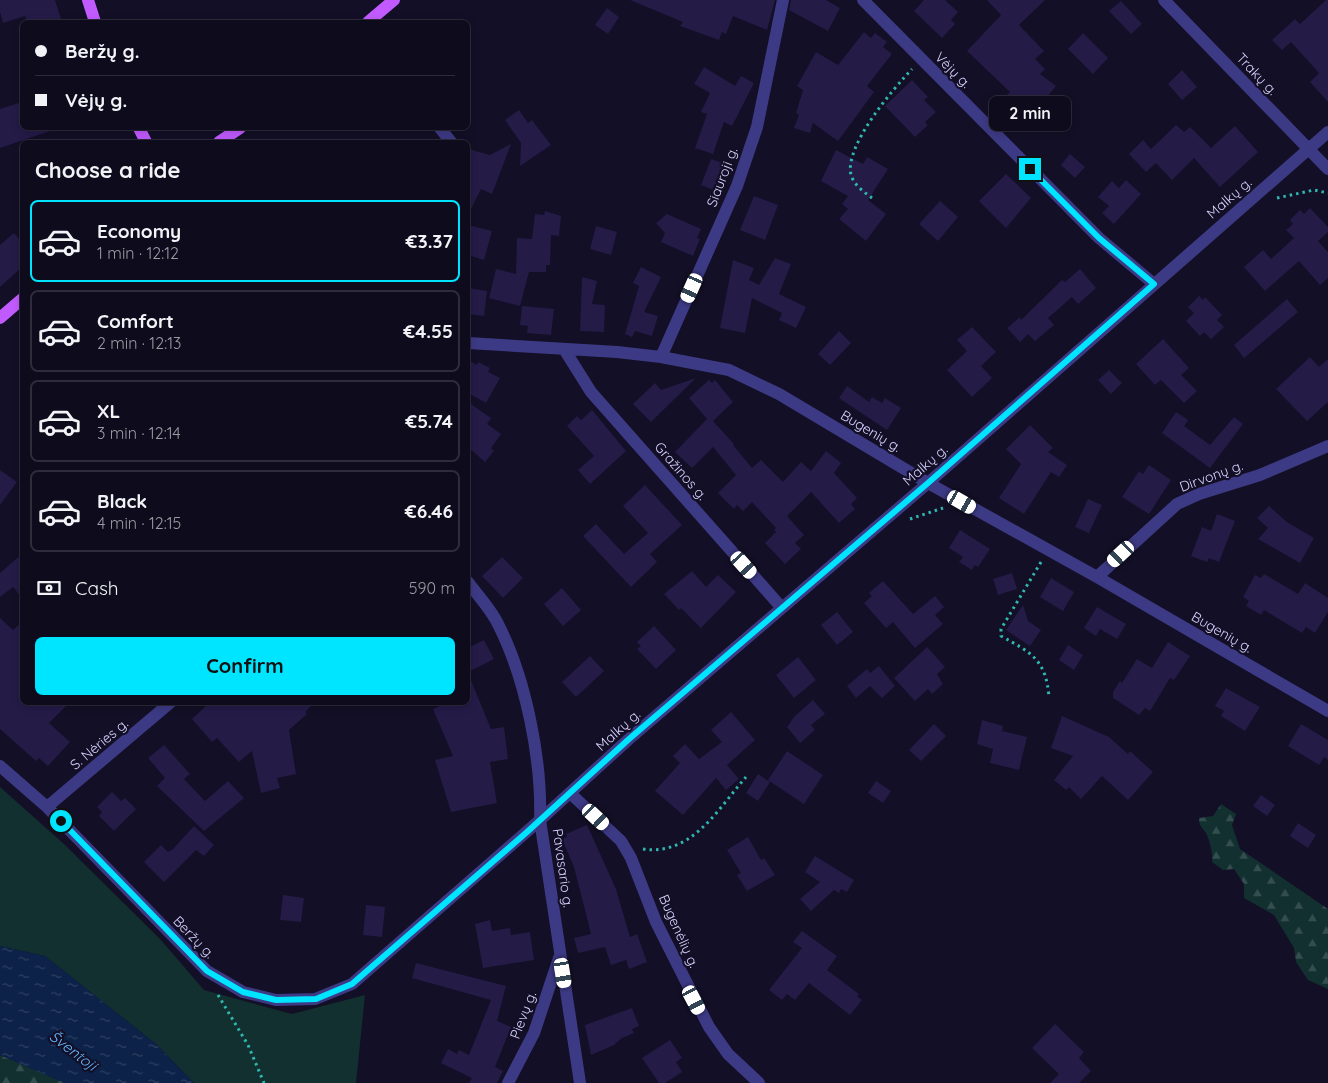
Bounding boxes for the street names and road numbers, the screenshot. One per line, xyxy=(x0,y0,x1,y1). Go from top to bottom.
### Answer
street label: Vėjų g. xyxy=(931,48,975,92)
street label: Trakų g. xyxy=(1233,49,1281,99)
street label: Siauroji g. xyxy=(702,145,742,209)
street label: Malkų g. xyxy=(1203,174,1255,222)
street label: Bugenių g. xyxy=(837,406,905,456)
street label: Gražinos g. xyxy=(651,438,711,504)
street label: Malkų g. xyxy=(899,441,951,489)
street label: Dirvonų g. xyxy=(1177,456,1245,496)
street label: Bugenių g. xyxy=(1188,607,1256,657)
street label: Malkų g. xyxy=(592,705,644,755)
street label: S. Nėries g. xyxy=(66,715,132,773)
street label: Pavasario g. xyxy=(549,827,577,909)
street label: Bugenėlių g. xyxy=(655,891,703,971)
street label: Beržų g. xyxy=(169,912,219,962)
street label: Pievų g. xyxy=(506,989,540,1041)

